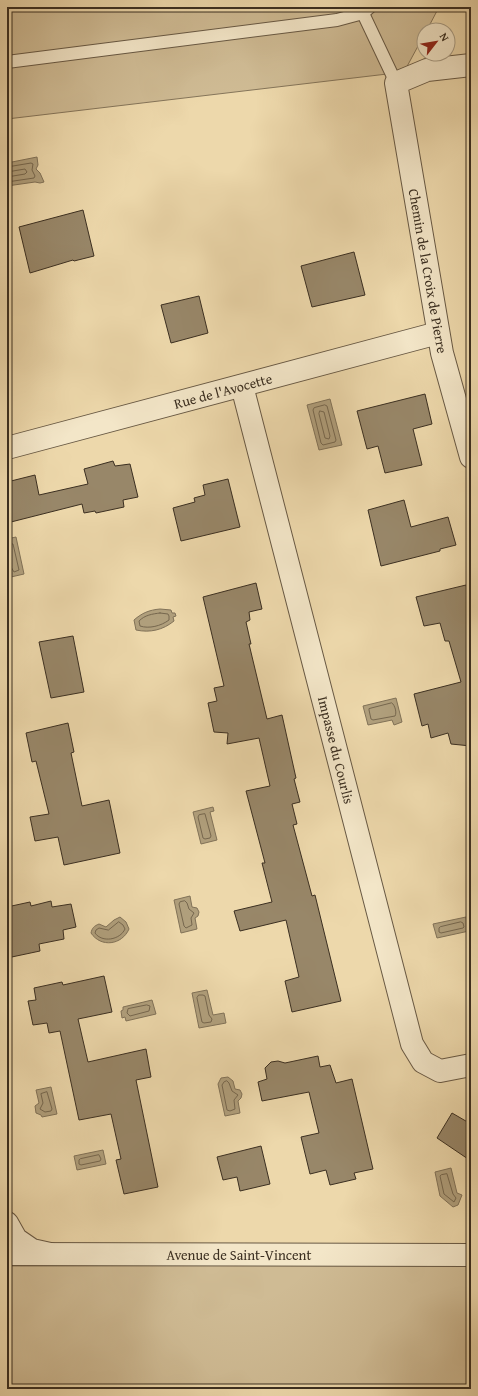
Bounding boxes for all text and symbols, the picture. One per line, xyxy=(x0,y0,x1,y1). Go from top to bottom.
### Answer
north arrow xyxy=(416,22,456,62)
text: N xyxy=(436,30,454,45)
street label: Chemin de la Croix de Pierre xyxy=(404,187,452,355)
street label: Rue de l'Avocette xyxy=(172,368,275,414)
street label: Impasse du Courlis xyxy=(313,694,359,806)
street label: Avenue de Saint-Vincent xyxy=(167,1245,311,1265)

